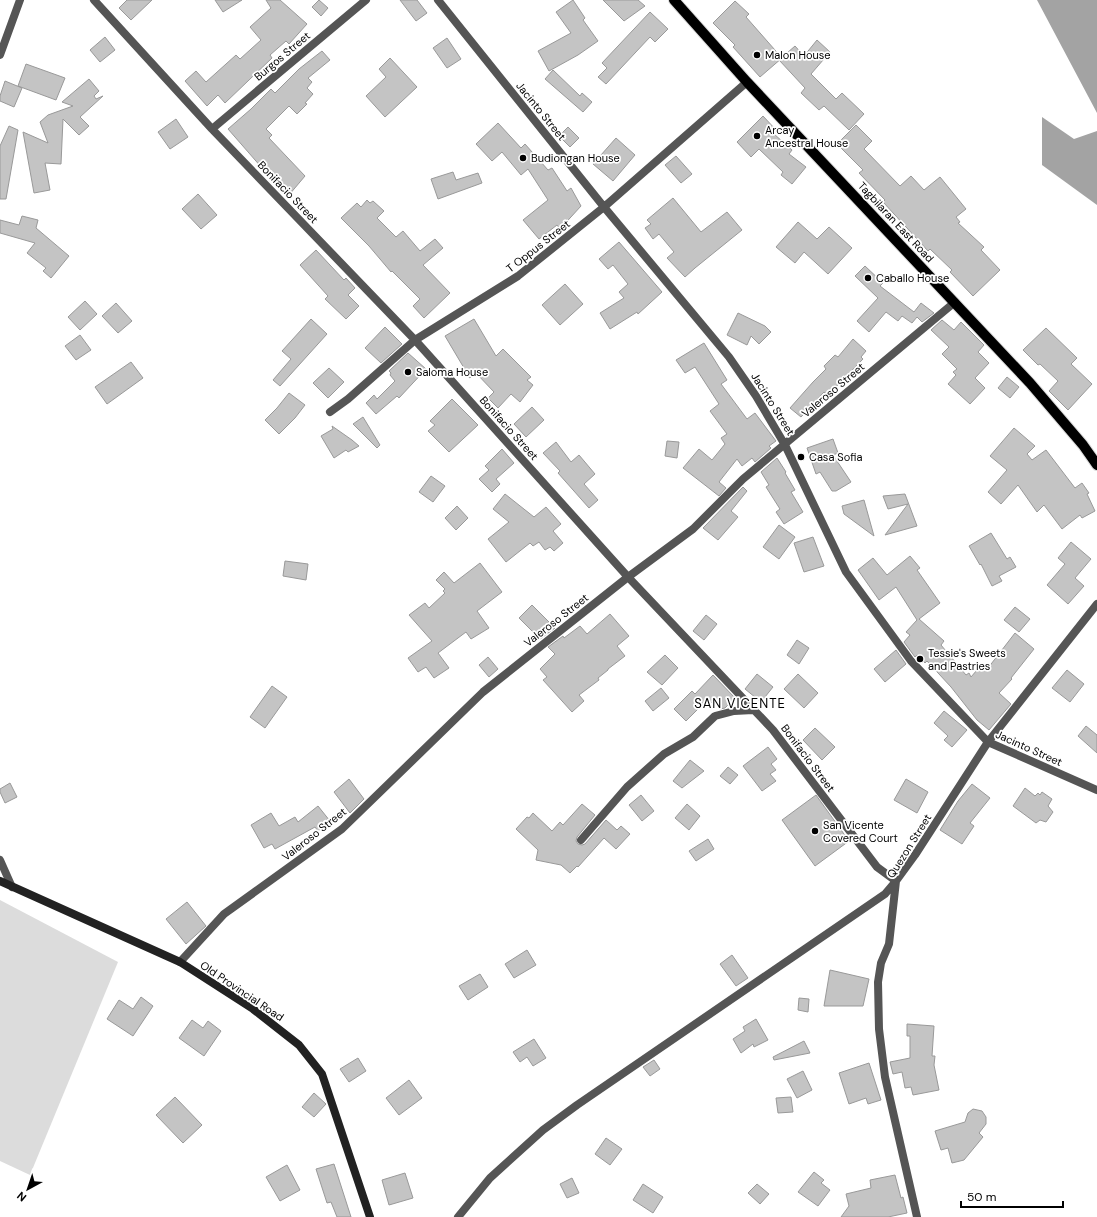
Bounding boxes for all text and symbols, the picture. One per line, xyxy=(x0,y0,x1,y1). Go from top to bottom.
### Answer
street label: Burgos Street xyxy=(251,28,313,84)
place label: Malon House xyxy=(765,48,831,62)
marker: Malon House xyxy=(752,50,762,60)
street label: Jacinto Street xyxy=(513,79,569,143)
place label: Arcay Ancestral House xyxy=(765,123,848,150)
marker: Arcay Ancestral House xyxy=(752,131,762,141)
place label: Budiongan House xyxy=(531,151,620,165)
marker: Budiongan House xyxy=(518,153,528,163)
street label: Bonifacio Street xyxy=(255,158,321,226)
street label: Tagbilaran East Road xyxy=(855,179,937,265)
street label: T Oppus Street xyxy=(503,217,573,275)
place label: Caballo House xyxy=(876,271,949,285)
marker: Caballo House xyxy=(863,273,873,283)
street label: Valeroso Street xyxy=(799,360,867,420)
place label: Saloma House xyxy=(416,365,488,379)
marker: Saloma House xyxy=(403,367,413,377)
street label: Jacinto Street xyxy=(748,370,798,438)
street label: Bonifacio Street xyxy=(477,393,541,463)
place label: Casa Sofia xyxy=(809,450,862,464)
marker: Casa Sofia xyxy=(796,452,806,462)
street label: Valeroso Street xyxy=(521,590,591,650)
place label: Tessie's Sweets and Pastries xyxy=(928,646,1006,673)
marker: Tessie's Sweets and Pastries xyxy=(915,654,925,664)
district label: SAN VICENTE xyxy=(694,695,786,712)
street label: Bonifacio Street xyxy=(778,721,838,795)
street label: Jacinto Street xyxy=(993,727,1065,769)
street label: Valeroso Street xyxy=(279,804,349,864)
street label: Quezon Street xyxy=(884,811,934,881)
place label: San Vicente Covered Court xyxy=(823,818,898,845)
marker: San Vicente Covered Court xyxy=(810,826,820,836)
street label: Old Provincial Road xyxy=(197,958,287,1024)
north arrow xyxy=(8,1169,48,1209)
scale bar xyxy=(961,1183,1063,1209)
text: N xyxy=(14,1189,29,1205)
text: 50 m xyxy=(967,1189,996,1205)

